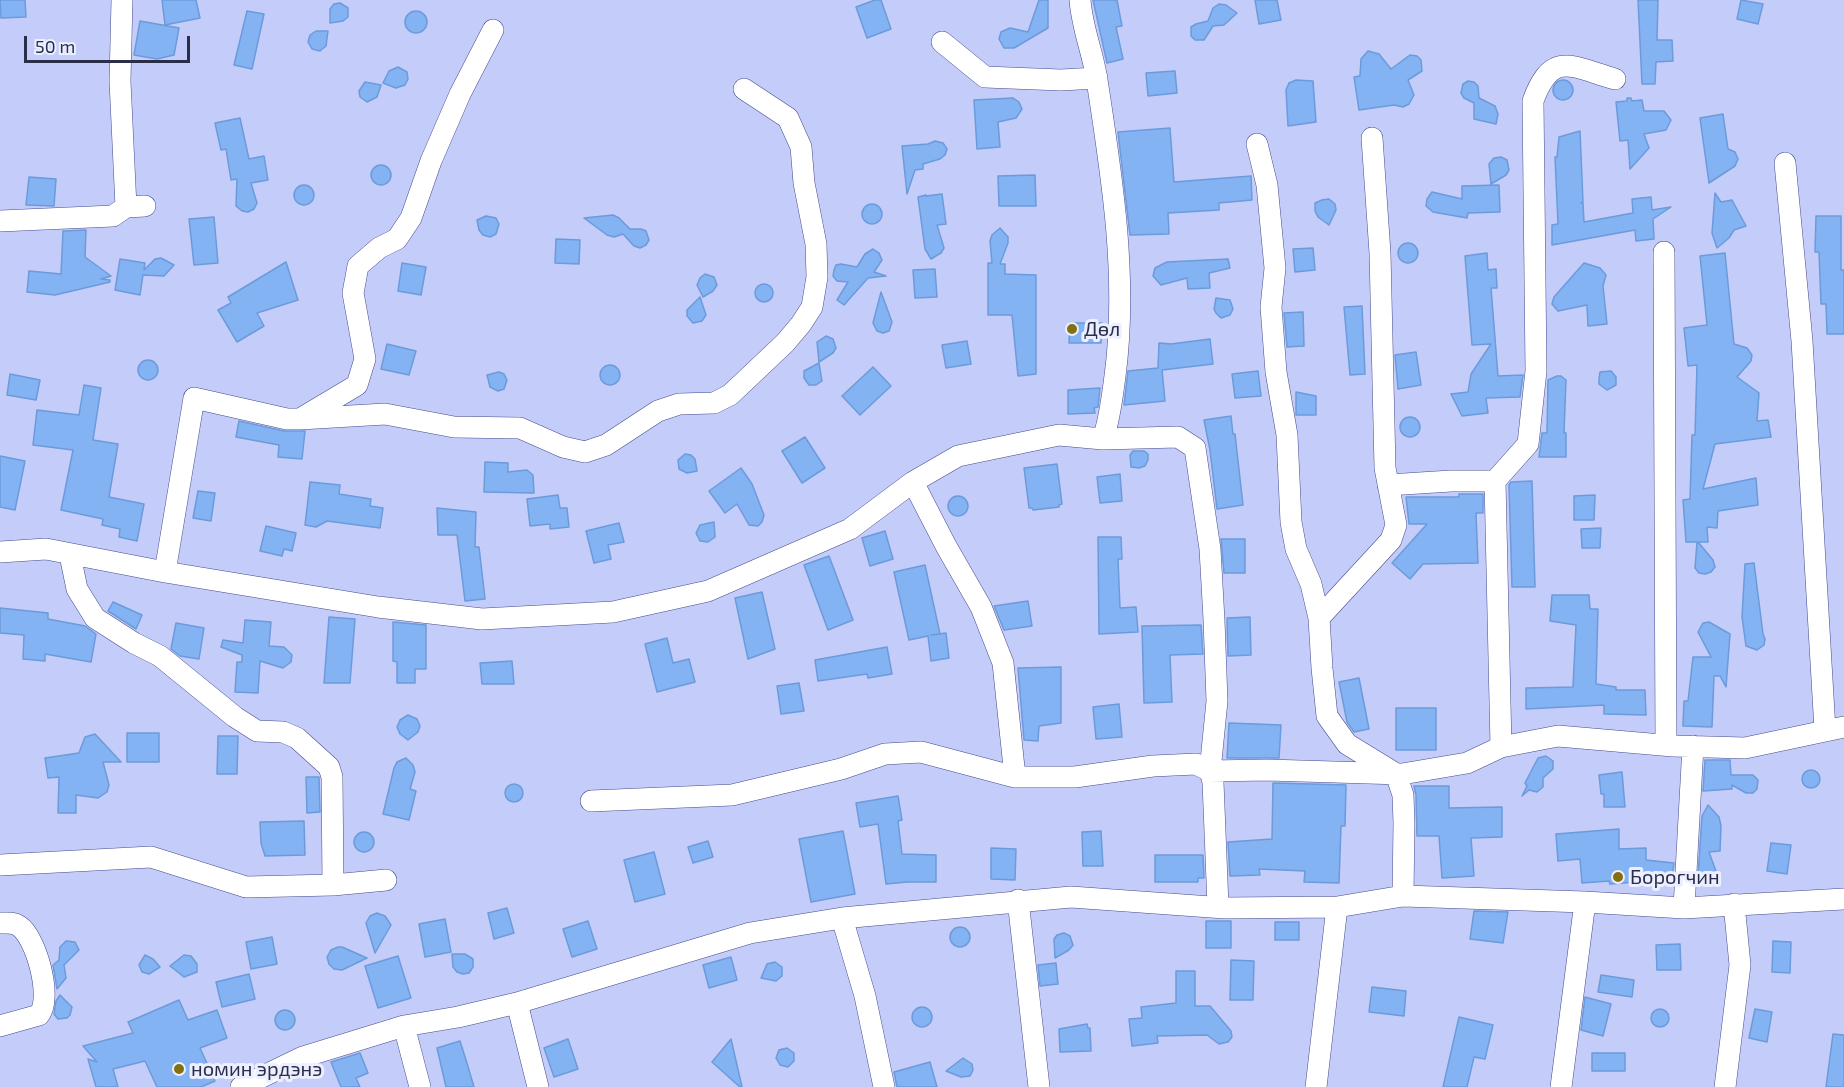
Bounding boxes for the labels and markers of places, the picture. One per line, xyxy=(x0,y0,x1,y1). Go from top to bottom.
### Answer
place label: Дөл xyxy=(1084,317,1120,341)
marker: Дөл xyxy=(1065,322,1079,336)
place label: Борогчин xyxy=(1630,865,1720,889)
marker: Борогчин xyxy=(1611,870,1625,884)
place label: номин эрдэнэ xyxy=(191,1057,322,1081)
marker: номин эрдэнэ xyxy=(172,1062,186,1076)

